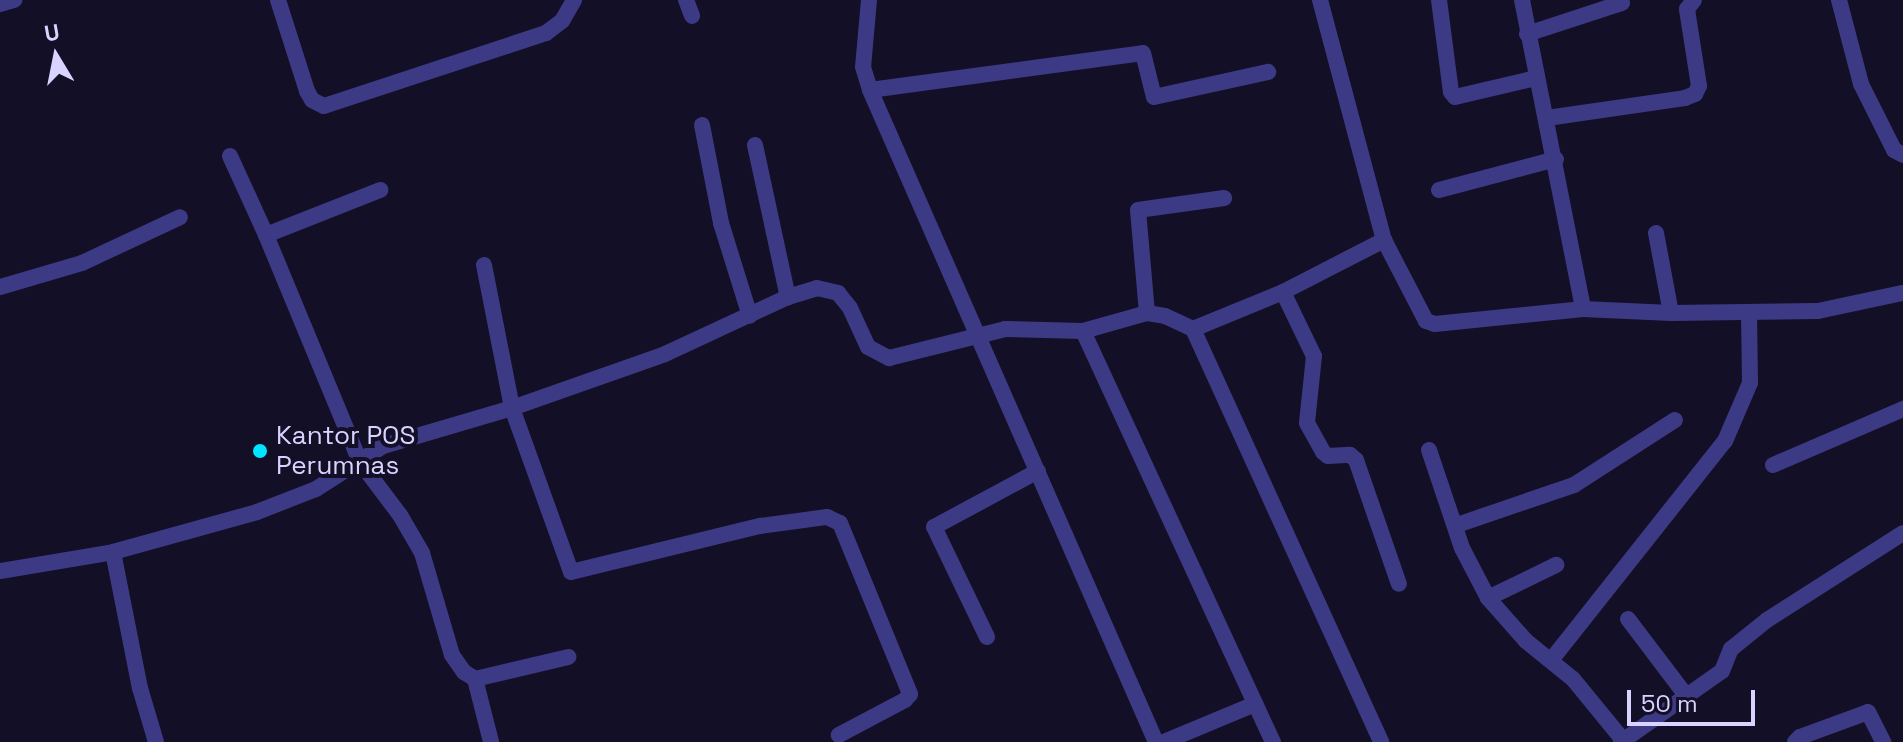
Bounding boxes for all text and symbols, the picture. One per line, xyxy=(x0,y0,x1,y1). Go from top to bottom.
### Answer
north arrow xyxy=(16,16,96,96)
text: U xyxy=(42,17,62,47)
place label: Kantor POS Perumnas xyxy=(276,420,415,482)
marker: Kantor POS Perumnas xyxy=(251,442,269,460)
scale bar xyxy=(1631,674,1759,724)
text: 50 m xyxy=(1641,688,1698,719)

